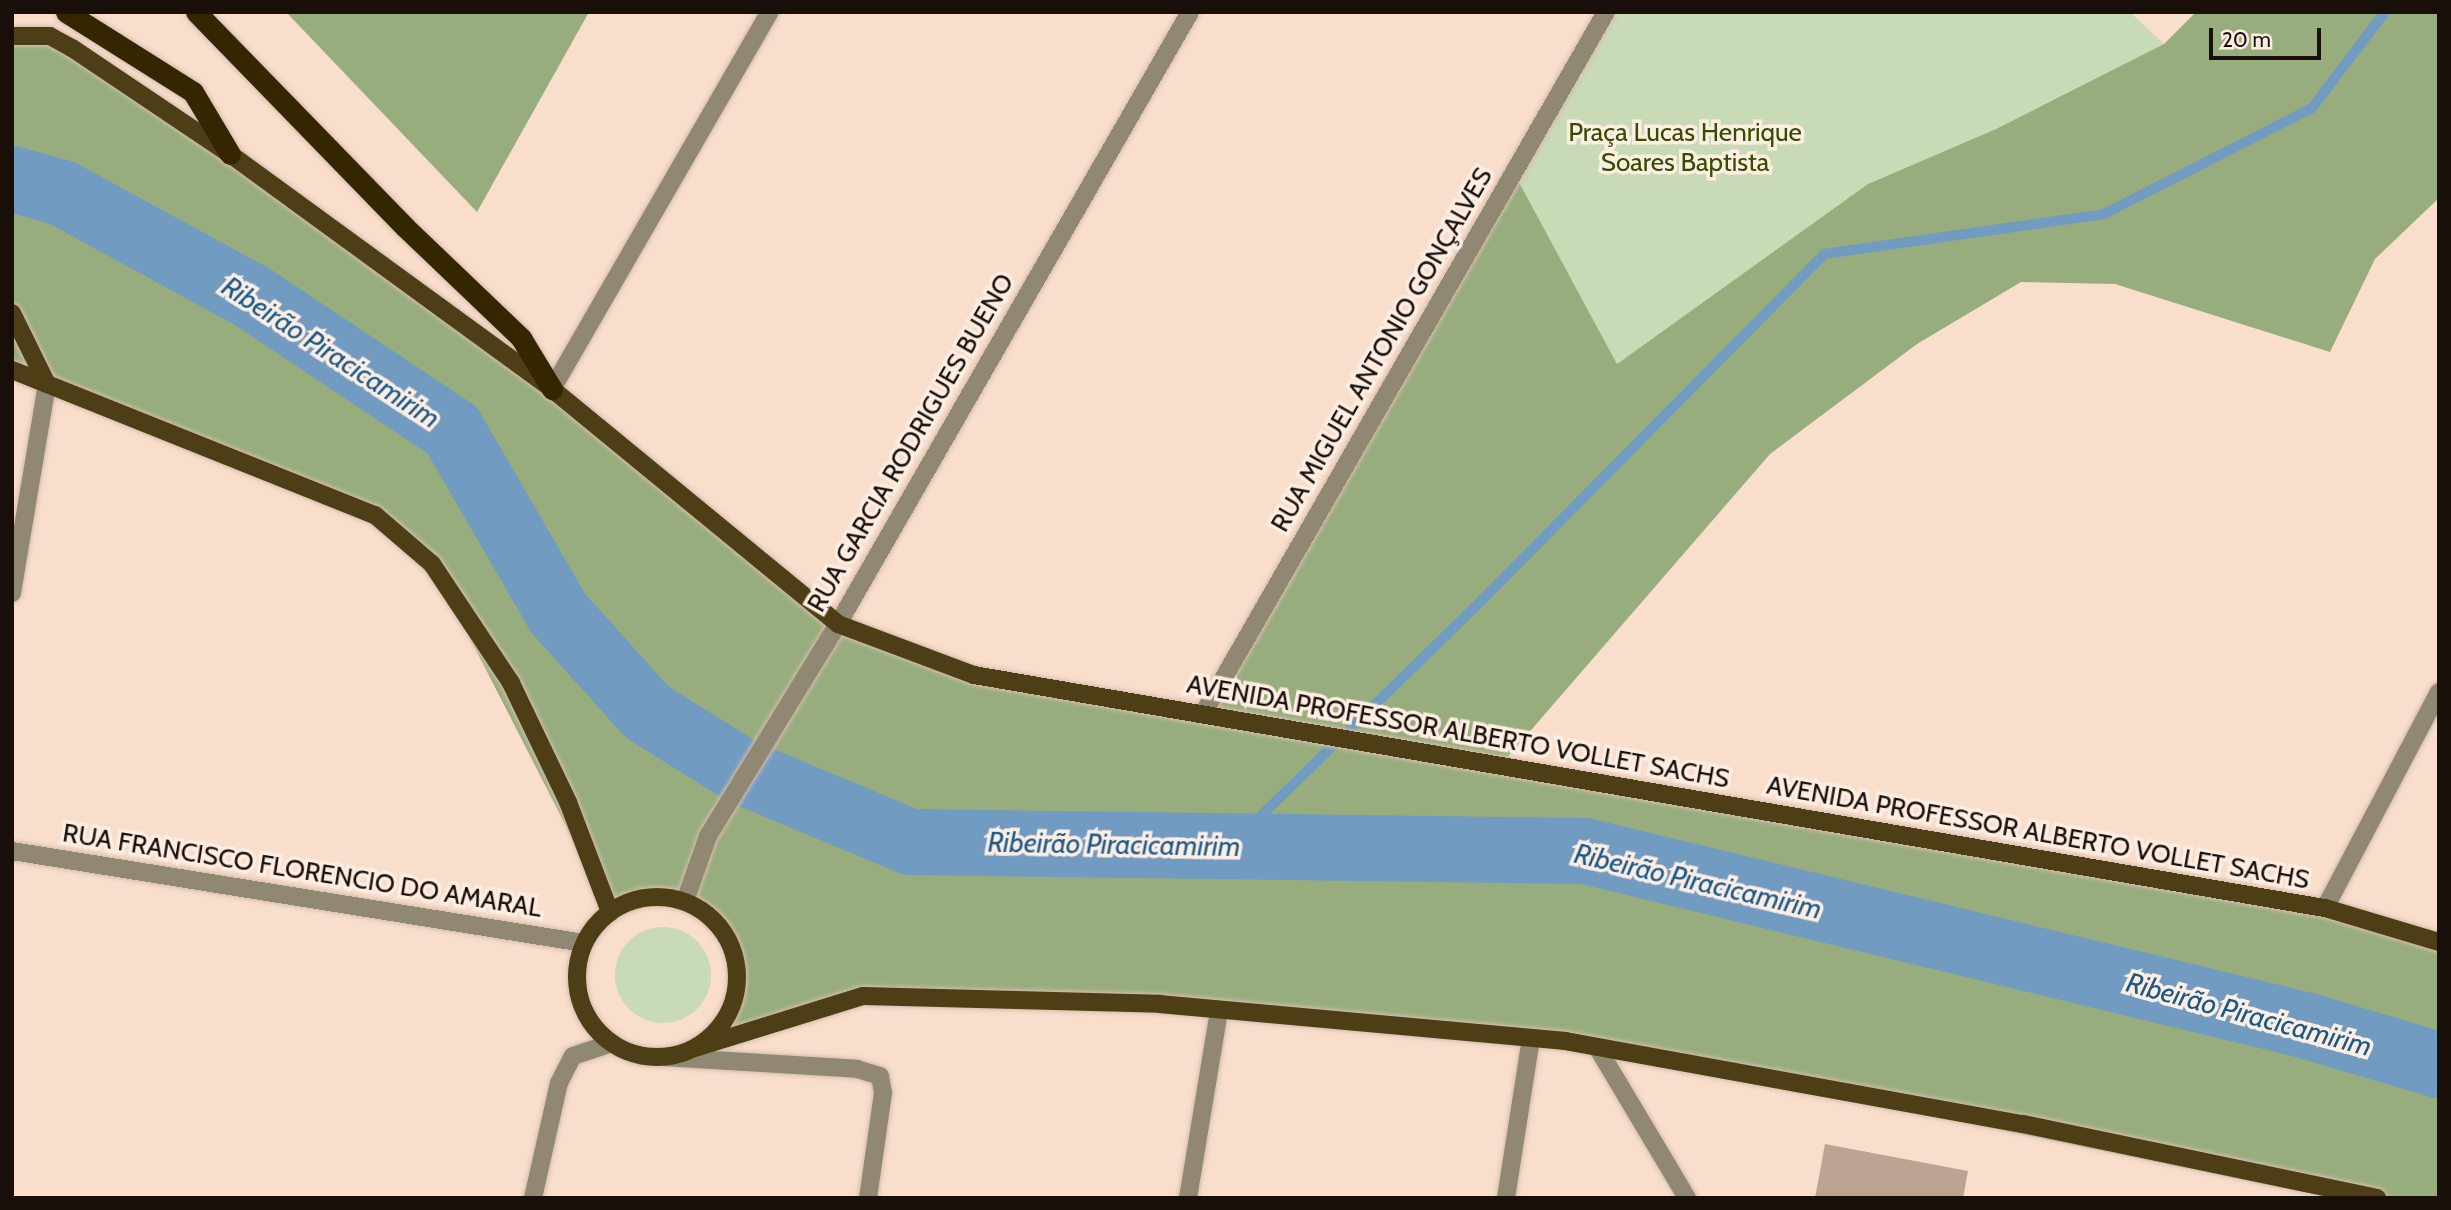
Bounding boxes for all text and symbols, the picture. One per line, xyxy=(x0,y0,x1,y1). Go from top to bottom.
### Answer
scale bar xyxy=(2213,14,2325,58)
text: 20 m xyxy=(2222,27,2271,52)
park label: Praça Lucas Henrique Soares Baptista xyxy=(1568,117,1802,178)
street label: RUA MIGUEL ANTONIO GONÇALVES xyxy=(1265,162,1499,538)
street label: RUA GARCIA RODRIGUES BUENO xyxy=(801,268,1021,618)
water label: Ribeirão Piracicamirim xyxy=(216,269,446,435)
street label: AVENIDA PROFESSOR ALBERTO VOLLET SACHS xyxy=(1184,669,1732,795)
street label: AVENIDA PROFESSOR ALBERTO VOLLET SACHS xyxy=(1764,770,2312,896)
street label: RUA FRANCISCO FLORENCIO DO AMARAL xyxy=(60,818,544,924)
water label: Ribeirão Piracicamirim xyxy=(987,825,1241,863)
water label: Ribeirão Piracicamirim xyxy=(1571,836,1825,926)
water label: Ribeirão Piracicamirim xyxy=(2123,965,2375,1063)

